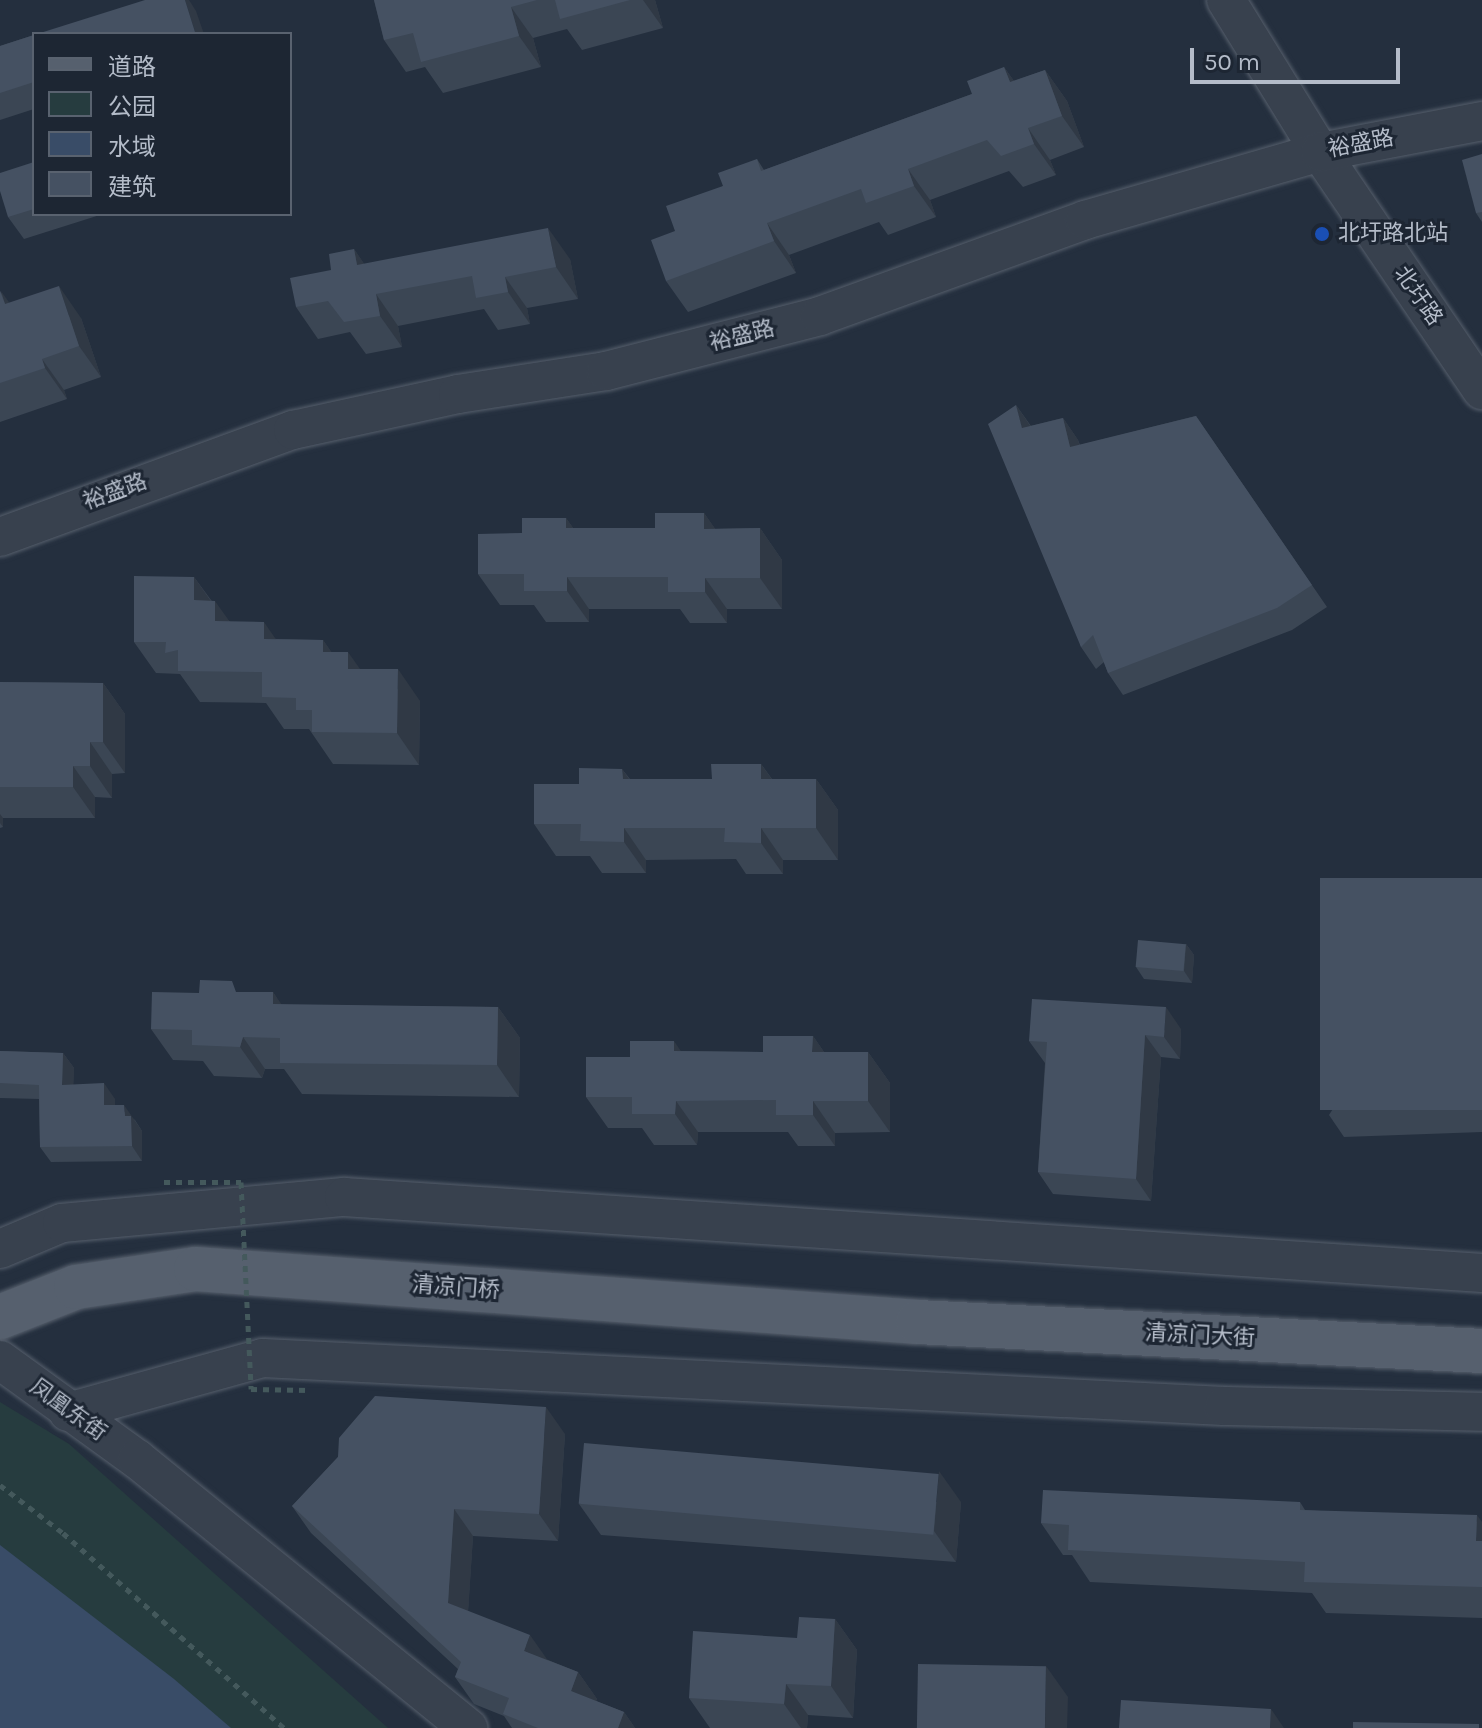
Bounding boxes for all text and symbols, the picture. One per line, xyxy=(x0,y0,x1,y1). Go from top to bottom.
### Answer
legend xyxy=(32,32,292,216)
scale bar xyxy=(1194,32,1404,82)
text: 50 m xyxy=(1204,48,1260,76)
text: 道路 xyxy=(108,53,156,81)
text: 公园 xyxy=(108,93,156,121)
street label: 裕盛路 xyxy=(1326,125,1396,163)
text: 水域 xyxy=(108,133,156,161)
text: 建筑 xyxy=(108,173,156,201)
place label: 北圩路北站 xyxy=(1338,221,1448,247)
marker: 北圩路北站 xyxy=(1313,225,1331,243)
street label: 北圩路 xyxy=(1388,261,1448,331)
street label: 裕盛路 xyxy=(707,315,777,357)
street label: 裕盛路 xyxy=(79,468,151,516)
street label: 清凉门桥 xyxy=(411,1272,501,1304)
street label: 清凉门大街 xyxy=(1144,1320,1256,1352)
street label: 凤凰东街 xyxy=(25,1373,111,1447)

